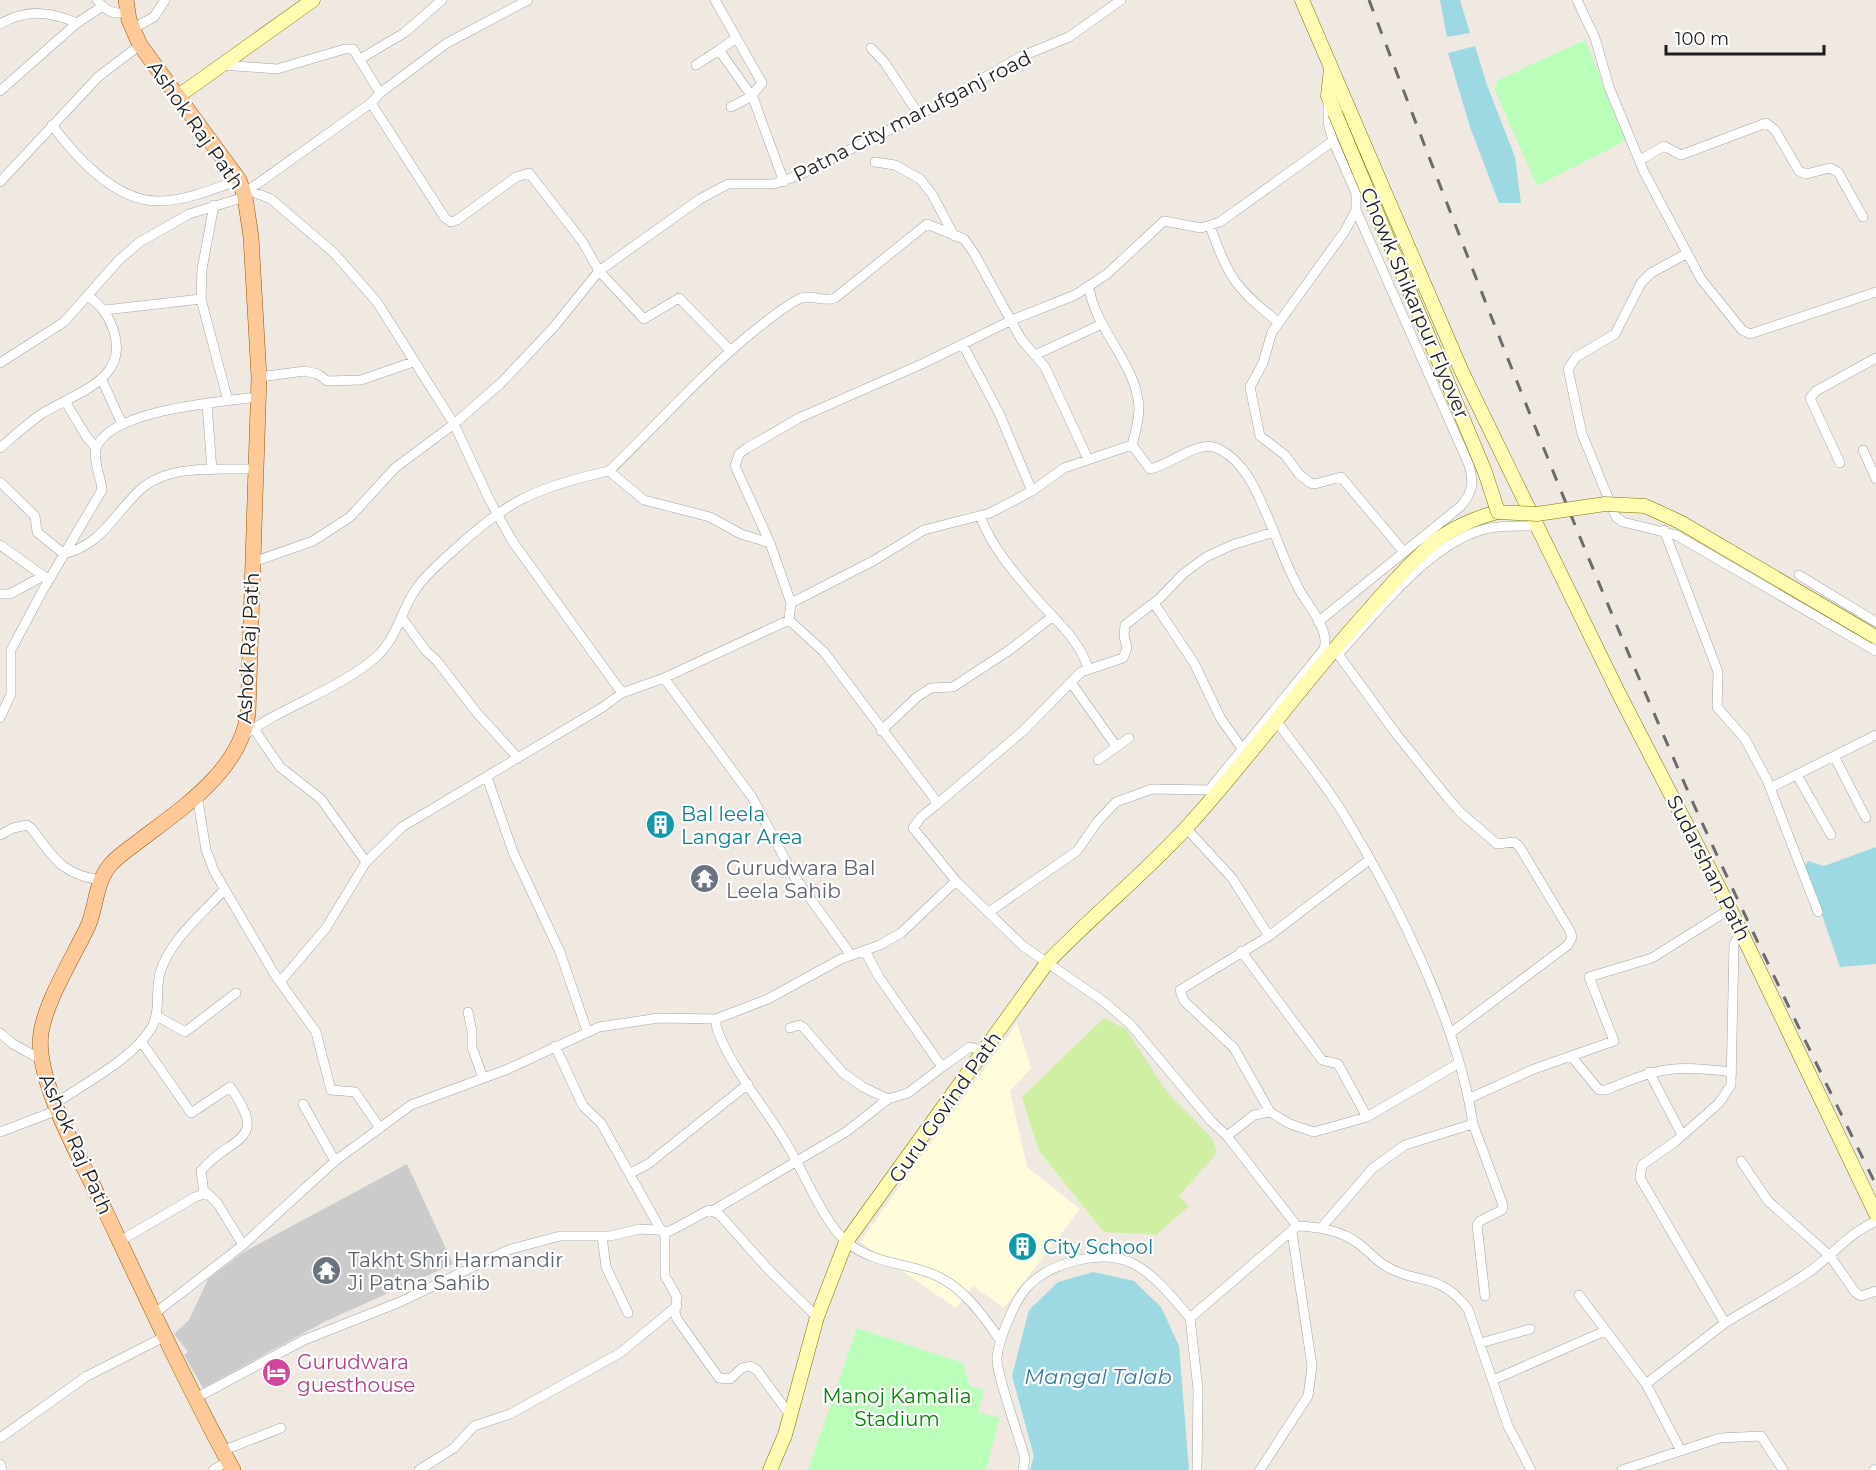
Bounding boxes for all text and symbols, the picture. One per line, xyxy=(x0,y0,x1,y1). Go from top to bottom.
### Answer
scale bar xyxy=(1666,18,1824,56)
text: 100 m xyxy=(1675,28,1729,50)
street label: Patna City marufganj road xyxy=(789,45,1035,187)
street label: Ashok Raj Path xyxy=(143,56,249,194)
street label: Chowk Shikarpur Flyover xyxy=(1355,184,1475,422)
street label: Ashok Raj Path xyxy=(232,572,264,724)
street label: Sudarshan Path xyxy=(1662,791,1756,945)
place label: Bal leela Langar Area xyxy=(681,802,803,849)
building icon: Bal leela Langar Area xyxy=(644,809,676,841)
place label: Gurudwara Bal Leela Sahib xyxy=(726,856,875,903)
temple icon: Gurudwara Bal Leela Sahib xyxy=(689,863,721,895)
street label: Guru Govind Path xyxy=(884,1027,1006,1187)
street label: Ashok Raj Path xyxy=(34,1070,118,1218)
building icon: City School xyxy=(1006,1231,1038,1263)
place label: City School xyxy=(1043,1235,1153,1259)
place label: Takht Shri Harmandir Ji Patna Sahib xyxy=(347,1248,563,1295)
temple icon: Takht Shri Harmandir Ji Patna Sahib xyxy=(311,1255,343,1287)
place label: Gurudwara guesthouse xyxy=(297,1350,415,1397)
hotel icon: Gurudwara guesthouse xyxy=(260,1357,292,1389)
water label: Mangal Talab xyxy=(1024,1364,1172,1389)
park label: Manoj Kamalia Stadium xyxy=(823,1384,971,1431)

